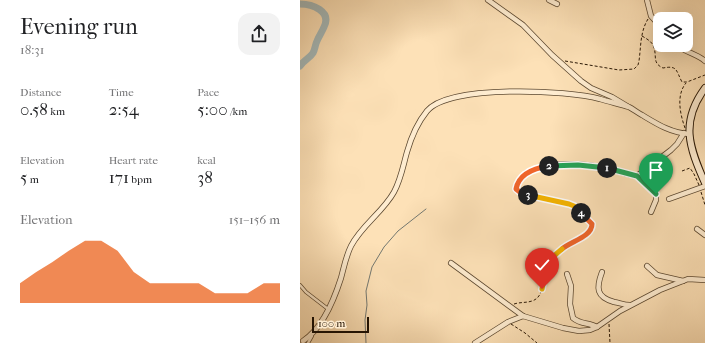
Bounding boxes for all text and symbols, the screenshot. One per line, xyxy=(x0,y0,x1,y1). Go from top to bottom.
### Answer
map controls xyxy=(653,12,693,52)
button: layers xyxy=(653,12,693,52)
button: share xyxy=(238,13,280,55)
text: Evening run xyxy=(20,14,138,40)
text: 18:31 xyxy=(20,42,44,57)
text: Distance xyxy=(20,86,61,99)
text: Time xyxy=(109,86,134,99)
text: Pace xyxy=(197,86,219,99)
text: 0.58 xyxy=(20,99,48,119)
text: 2:54 xyxy=(109,99,139,119)
text: 5:00 xyxy=(197,99,228,119)
text: km xyxy=(48,105,65,118)
text: /km xyxy=(228,105,247,118)
pin xyxy=(639,153,673,194)
text: Elevation xyxy=(20,154,64,167)
text: Heart rate xyxy=(109,154,158,167)
text: kcal xyxy=(197,154,216,167)
pin: 2 xyxy=(539,156,559,176)
pin: 1 xyxy=(597,158,617,178)
text: 2 xyxy=(546,159,552,172)
icon: arrive xyxy=(645,159,667,181)
text: 1 xyxy=(605,161,609,174)
text: 5 xyxy=(20,167,27,187)
text: 171 xyxy=(109,167,129,187)
text: 38 xyxy=(197,167,213,187)
text: m xyxy=(27,173,39,186)
text: bpm xyxy=(129,173,152,186)
pin: 3 xyxy=(518,185,538,205)
text: 3 xyxy=(526,188,530,201)
pin: 4 xyxy=(571,203,591,223)
text: 4 xyxy=(578,206,584,219)
text: Elevation xyxy=(20,212,73,227)
text: 151–156 m xyxy=(229,212,280,227)
pin xyxy=(525,248,559,289)
icon: check xyxy=(531,254,553,276)
scale bar xyxy=(312,315,369,334)
text: 100 m xyxy=(318,317,346,330)

